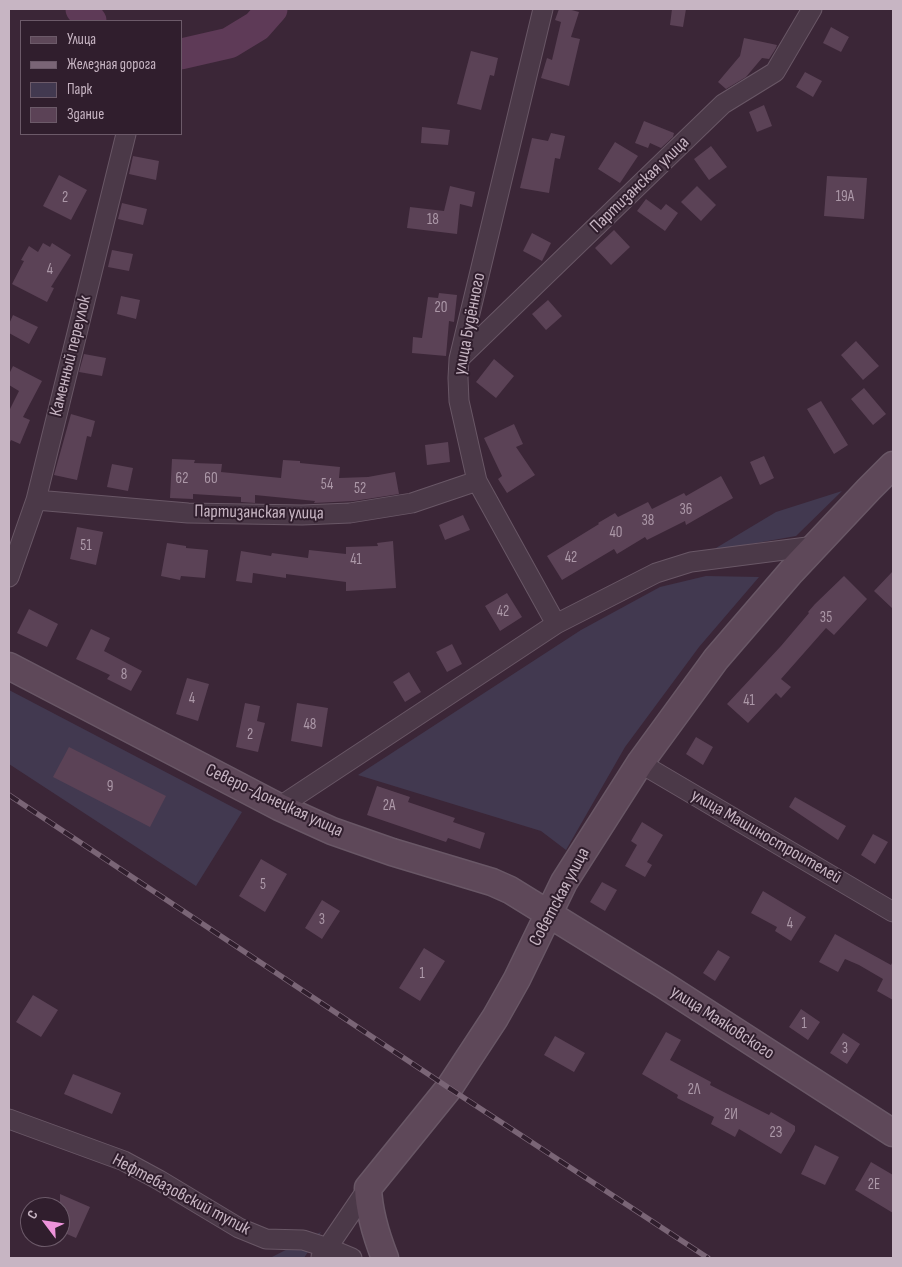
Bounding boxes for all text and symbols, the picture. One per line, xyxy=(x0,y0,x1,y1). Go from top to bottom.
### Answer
legend xyxy=(20,20,182,135)
text: Улица xyxy=(67,30,96,49)
text: Железная дорога xyxy=(67,55,156,74)
text: Парк xyxy=(67,80,92,99)
text: Здание xyxy=(67,105,104,124)
street label: Партизанская улица xyxy=(586,132,694,238)
house number: 19А xyxy=(836,188,854,206)
house number: 2 xyxy=(62,189,68,207)
house number: 18 xyxy=(427,211,439,229)
house number: 4 xyxy=(47,261,53,279)
street label: улица Будённого xyxy=(450,271,490,377)
street label: Каменный переулок xyxy=(46,293,96,419)
house number: 20 xyxy=(435,299,447,317)
house number: 62 xyxy=(176,470,188,488)
house number: 60 xyxy=(204,470,218,488)
house number: 54 xyxy=(321,476,333,494)
house number: 52 xyxy=(354,480,366,498)
street label: Партизанская улица xyxy=(194,501,324,525)
house number: 36 xyxy=(680,501,692,519)
house number: 38 xyxy=(642,512,654,530)
house number: 40 xyxy=(610,524,622,542)
house number: 51 xyxy=(80,537,92,555)
house number: 42 xyxy=(565,549,577,567)
house number: 41 xyxy=(350,551,362,569)
house number: 42 xyxy=(497,603,509,621)
house number: 35 xyxy=(820,609,832,627)
house number: 8 xyxy=(121,666,127,684)
house number: 4 xyxy=(189,690,195,708)
house number: 41 xyxy=(743,692,755,710)
house number: 48 xyxy=(304,716,316,734)
house number: 2 xyxy=(247,726,253,744)
street label: Северо-Донецкая улица xyxy=(202,760,346,842)
house number: 9 xyxy=(107,778,113,796)
street label: улица Машиностроителей xyxy=(687,785,845,889)
house number: 2А xyxy=(383,797,395,815)
street label: Советская улица xyxy=(525,844,595,950)
house number: 5 xyxy=(260,876,266,894)
house number: 3 xyxy=(319,911,325,929)
house number: 4 xyxy=(787,915,793,933)
house number: 1 xyxy=(419,965,425,983)
street label: улица Маяковского xyxy=(666,981,778,1065)
house number: 1 xyxy=(801,1015,807,1033)
house number: 3 xyxy=(842,1040,848,1058)
house number: 2Л xyxy=(688,1081,700,1099)
house number: 2И xyxy=(724,1106,738,1124)
house number: 2З xyxy=(770,1124,782,1142)
street label: Нефтебазовский тупик xyxy=(108,1150,254,1240)
house number: 2Е xyxy=(868,1176,880,1194)
north arrow xyxy=(20,1197,70,1247)
text: С xyxy=(23,1207,42,1222)

